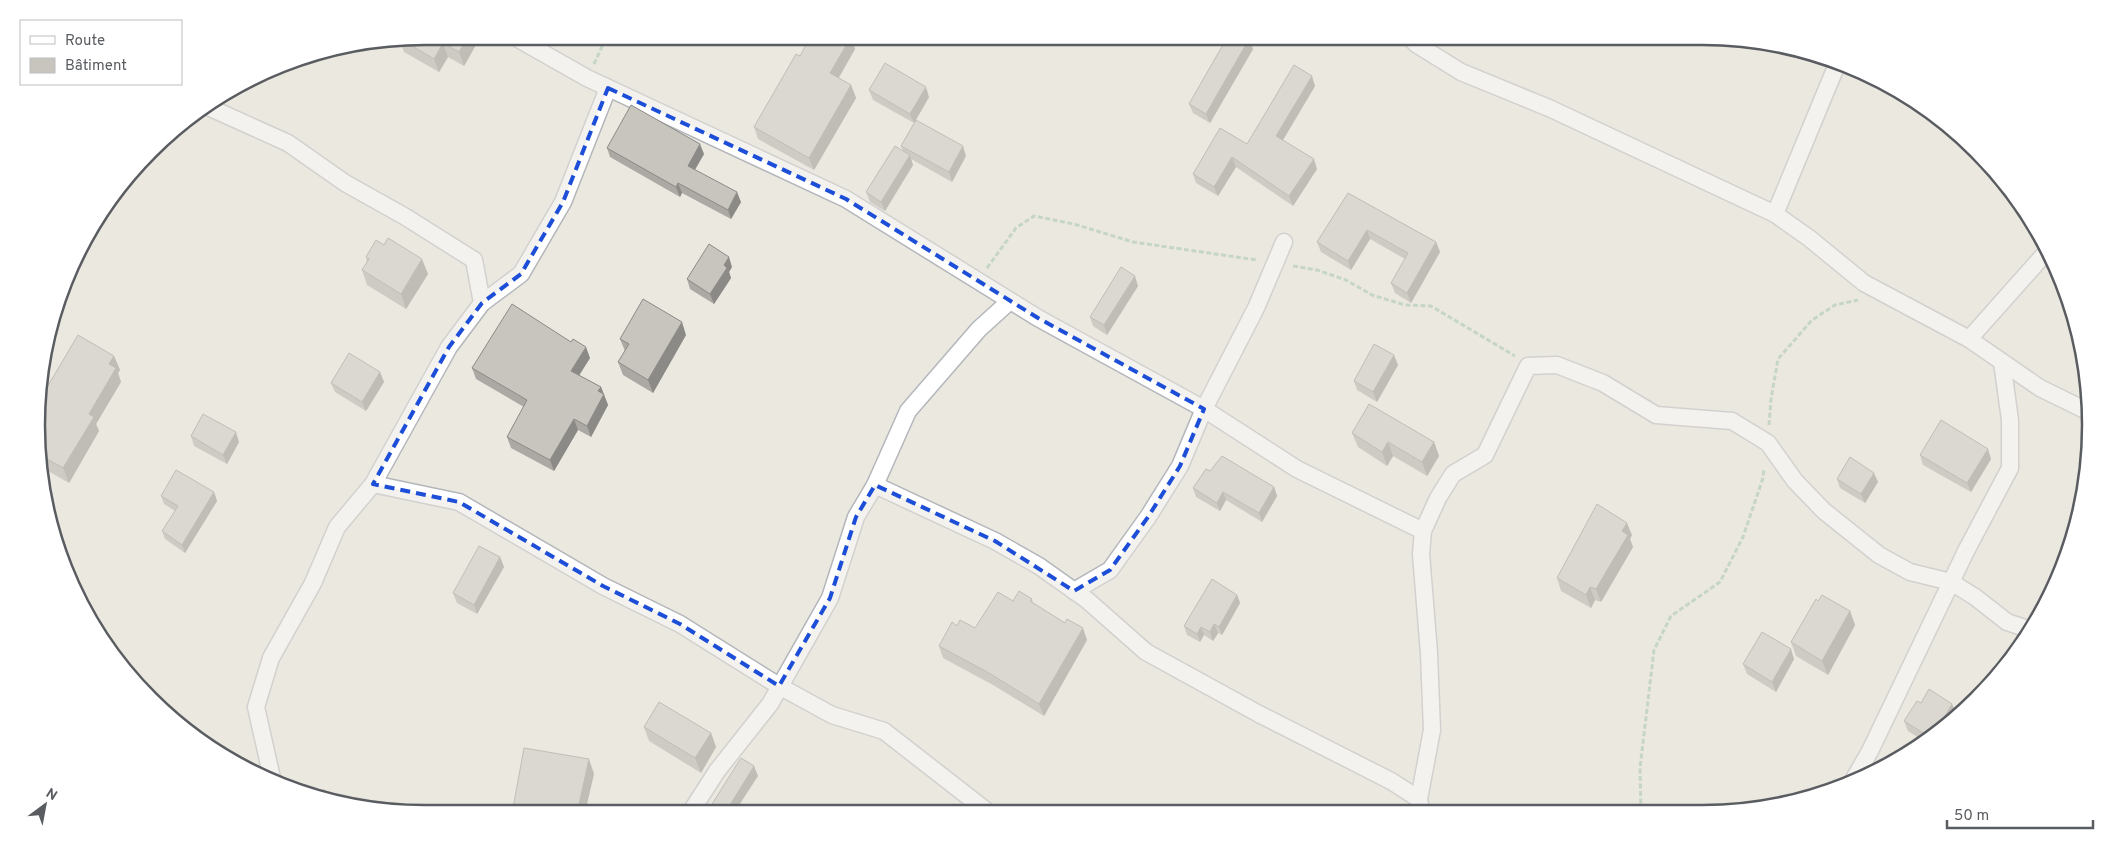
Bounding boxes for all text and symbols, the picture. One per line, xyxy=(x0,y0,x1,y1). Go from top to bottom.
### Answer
legend xyxy=(20,20,182,85)
text: Route xyxy=(65,32,105,51)
text: Bâtiment xyxy=(65,57,127,76)
north arrow xyxy=(20,780,70,830)
text: N xyxy=(42,785,60,805)
scale bar xyxy=(1947,798,2093,830)
text: 50 m xyxy=(1954,807,1989,826)

